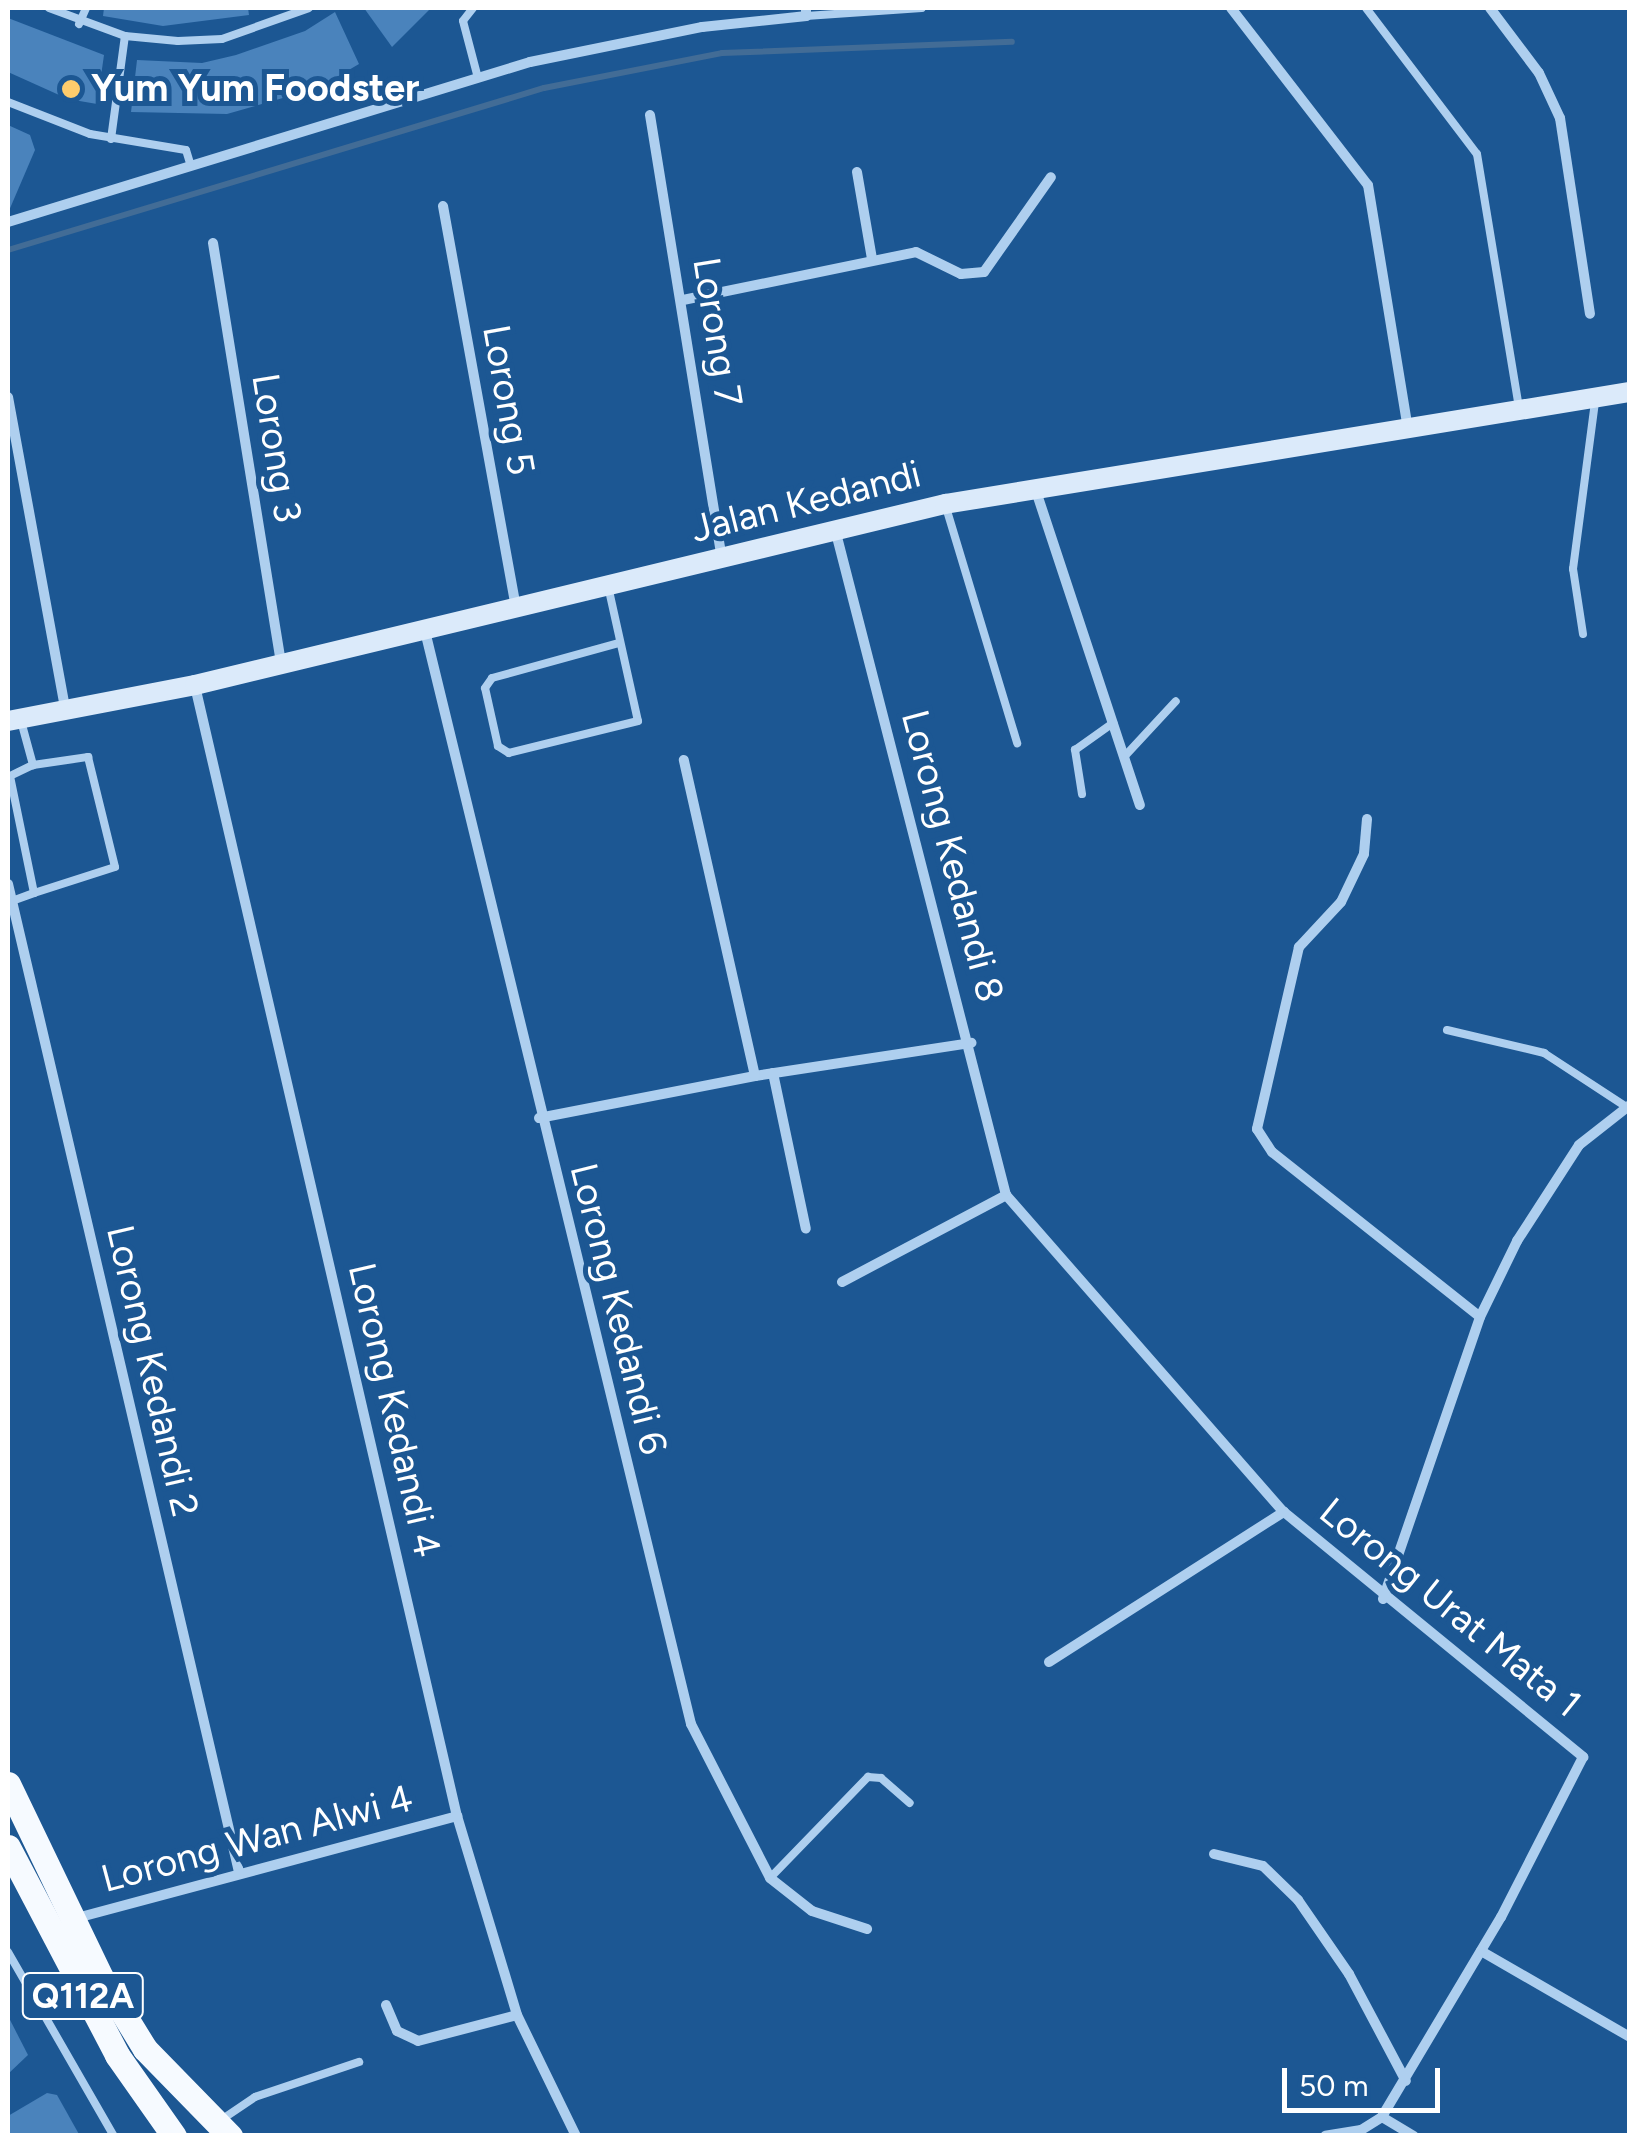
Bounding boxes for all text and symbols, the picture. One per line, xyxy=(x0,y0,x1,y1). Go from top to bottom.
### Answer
place label: Yum Yum Foodster xyxy=(91,66,420,112)
marker: Yum Yum Foodster xyxy=(60,78,82,100)
street label: Lorong 7 xyxy=(683,254,751,410)
street label: Lorong 5 xyxy=(472,321,544,479)
street label: Lorong 3 xyxy=(242,370,310,526)
street label: Jalan Kedandi xyxy=(687,451,925,553)
street label: Lorong Kedandi 8 xyxy=(891,705,1013,1007)
street label: Lorong Kedandi 6 xyxy=(560,1159,676,1459)
street label: Lorong Kedandi 2 xyxy=(96,1221,208,1521)
street label: Lorong Kedandi 4 xyxy=(338,1259,450,1561)
street label: Lorong Urat Mata 1 xyxy=(1310,1489,1590,1727)
street label: Lorong Wan Alwi 4 xyxy=(96,1776,418,1902)
road number: Q112A xyxy=(21,1966,146,2026)
scale bar xyxy=(1287,2048,1444,2110)
text: 50 m xyxy=(1299,2067,1368,2104)

